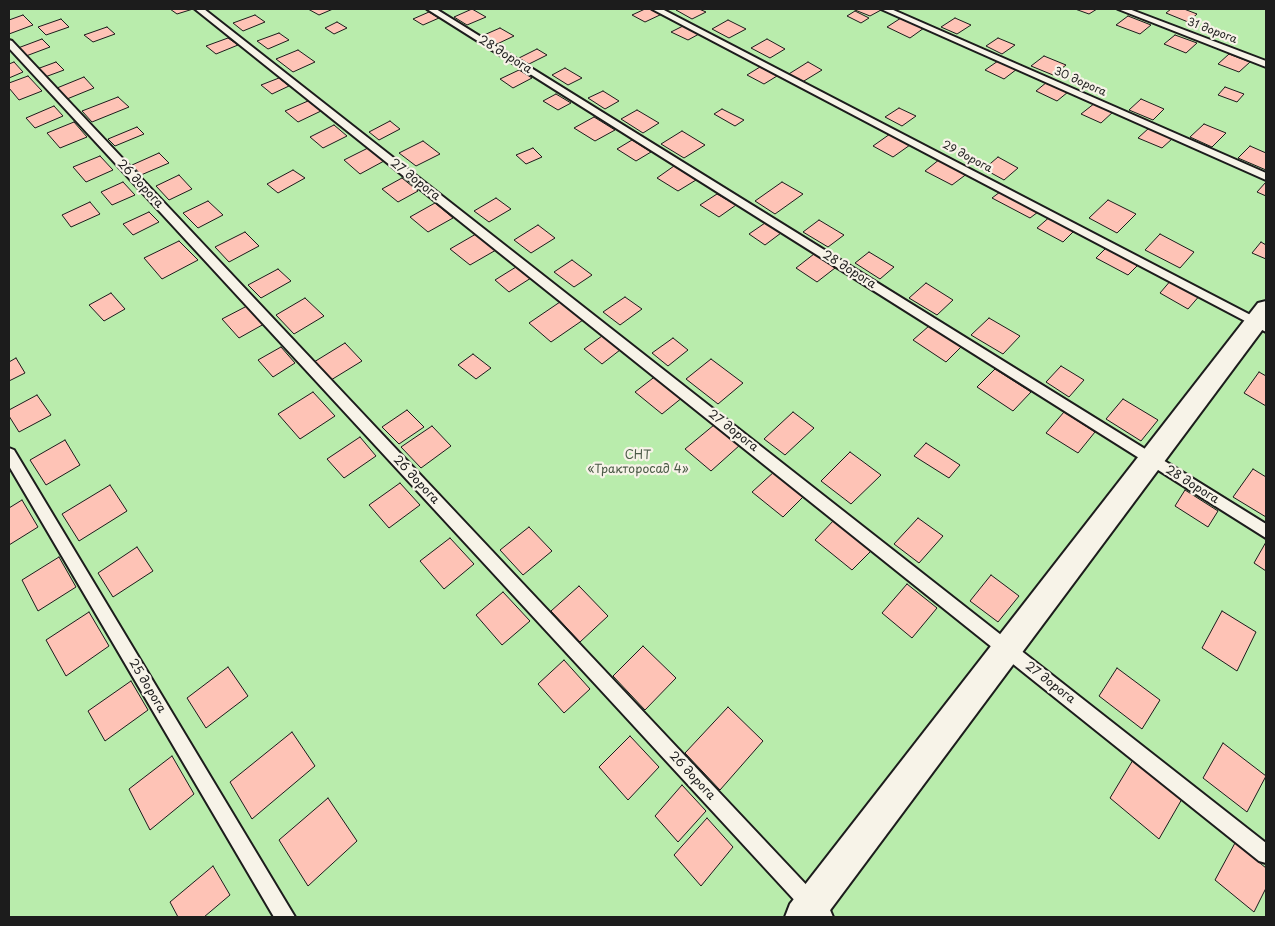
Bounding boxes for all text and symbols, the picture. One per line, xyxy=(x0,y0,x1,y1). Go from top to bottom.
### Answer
street label: 31 дорога xyxy=(1185,15,1239,47)
street label: 28 дорога xyxy=(476,33,534,77)
street label: 30 дорога xyxy=(1052,65,1108,99)
street label: 29 дорога xyxy=(940,138,994,176)
street label: 27 дорога xyxy=(387,156,443,204)
street label: 26 дорога xyxy=(114,157,166,211)
street label: 28 дорога xyxy=(820,248,878,292)
street label: 27 дорога xyxy=(705,407,761,455)
park label: СНТ «Тракторосад 4» xyxy=(587,449,689,477)
street label: 26 дорога xyxy=(390,453,442,507)
street label: 28 дорога xyxy=(1163,463,1221,507)
street label: 25 дорога xyxy=(125,656,169,716)
street label: 27 дорога xyxy=(1022,659,1078,707)
street label: 26 дорога xyxy=(666,749,718,803)

